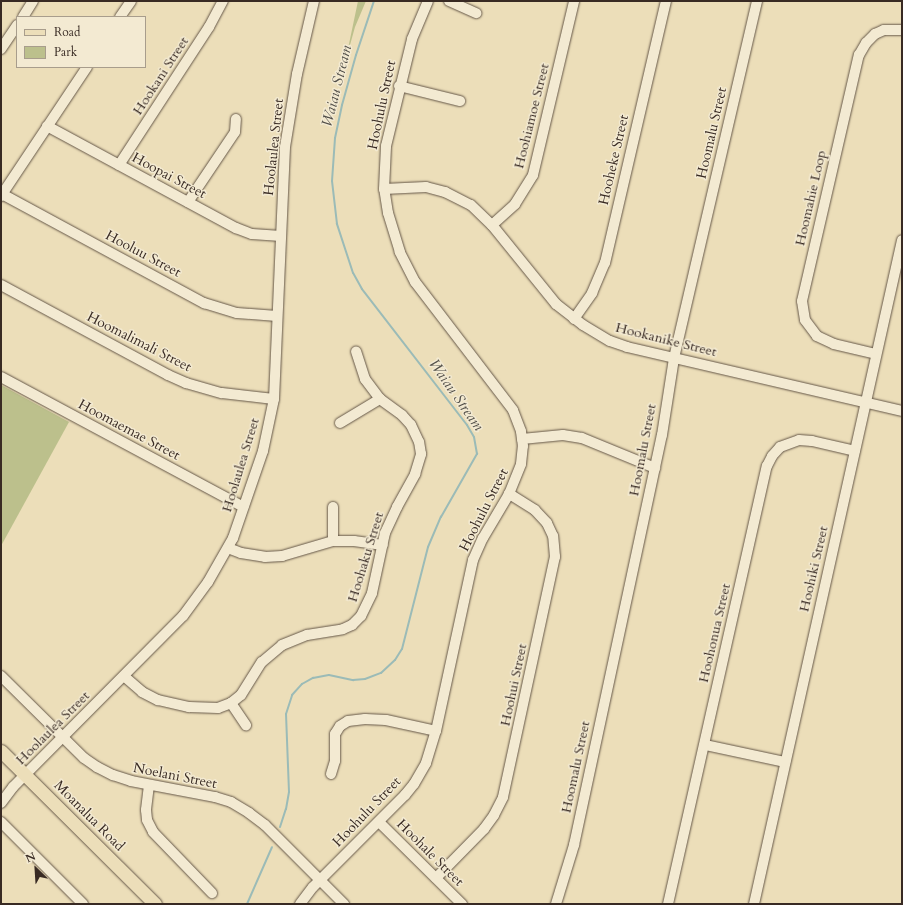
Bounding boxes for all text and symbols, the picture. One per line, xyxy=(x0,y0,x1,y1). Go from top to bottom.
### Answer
legend xyxy=(16,16,146,68)
text: Road xyxy=(54,24,80,40)
street label: Hookani Street xyxy=(130,34,192,118)
water label: Waiau Stream xyxy=(318,43,356,129)
text: Park xyxy=(54,44,77,60)
street label: Hoohulu Street xyxy=(364,59,400,151)
street label: Hoohiamoe Street xyxy=(511,62,553,170)
street label: Hoomalu Street xyxy=(693,86,731,180)
street label: Hoolaulea Street xyxy=(261,98,287,196)
street label: Hooheke Street xyxy=(595,113,633,207)
street label: Hoopai Street xyxy=(129,149,209,203)
street label: Hoomahie Loop xyxy=(792,149,830,247)
street label: Hooluu Street xyxy=(102,227,184,281)
street label: Hoomalimali Street xyxy=(84,308,194,376)
street label: Hookanike Street xyxy=(614,319,718,361)
water label: Waiau Stream xyxy=(425,356,487,434)
street label: Hoomaemae Street xyxy=(75,396,183,464)
street label: Hoomalu Street xyxy=(626,403,660,497)
street label: Hoolaulea Street xyxy=(219,416,263,514)
street label: Hoohulu Street xyxy=(456,466,512,554)
street label: Hoohaku Street xyxy=(344,510,388,604)
street label: Hoohiki Street xyxy=(796,525,832,613)
street label: Hoohonua Street xyxy=(695,582,735,684)
street label: Hoohui Street xyxy=(497,642,531,728)
street label: Hoolaulea Street xyxy=(13,688,93,768)
street label: Hoomalu Street xyxy=(558,720,594,814)
street label: Noelani Street xyxy=(132,760,218,792)
street label: Hoohulu Street xyxy=(329,773,405,851)
street label: Moanalua Road xyxy=(50,777,128,855)
street label: Hoohale Street xyxy=(393,816,467,890)
north arrow xyxy=(16,849,56,889)
text: N xyxy=(23,849,38,866)

